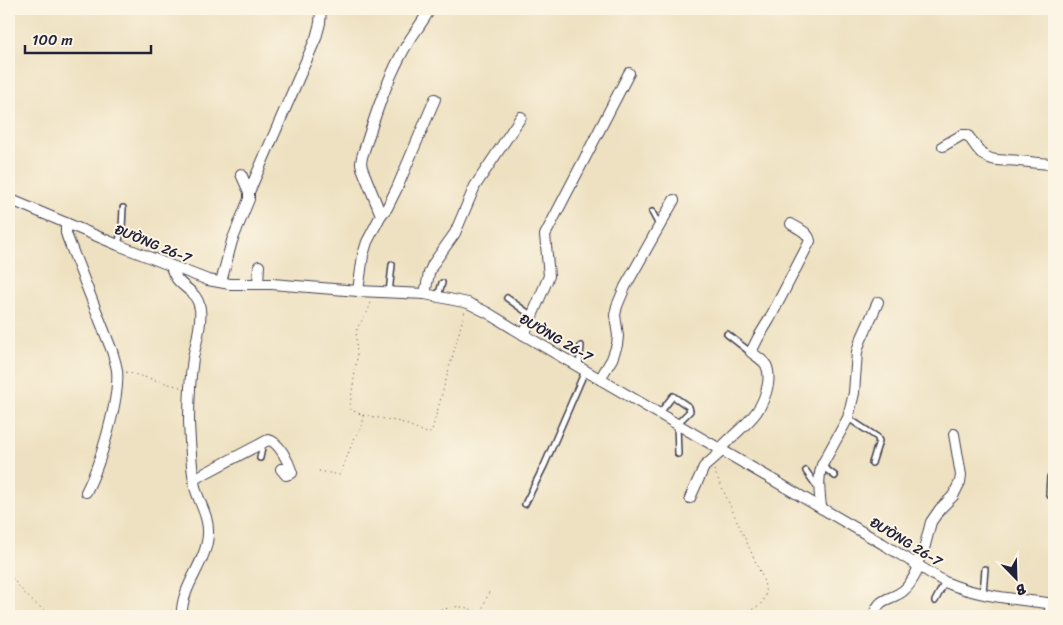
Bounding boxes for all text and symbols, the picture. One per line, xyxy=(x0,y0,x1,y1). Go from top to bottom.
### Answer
scale bar xyxy=(25,22,151,54)
text: 100 m xyxy=(32,27,73,53)
street label: ĐƯỜNG 26-7 xyxy=(111,217,196,271)
street label: ĐƯỜNG 26-7 xyxy=(515,307,598,370)
street label: ĐƯỜNG 26-7 xyxy=(865,510,948,574)
north arrow xyxy=(990,552,1040,602)
text: B xyxy=(1012,576,1030,603)

